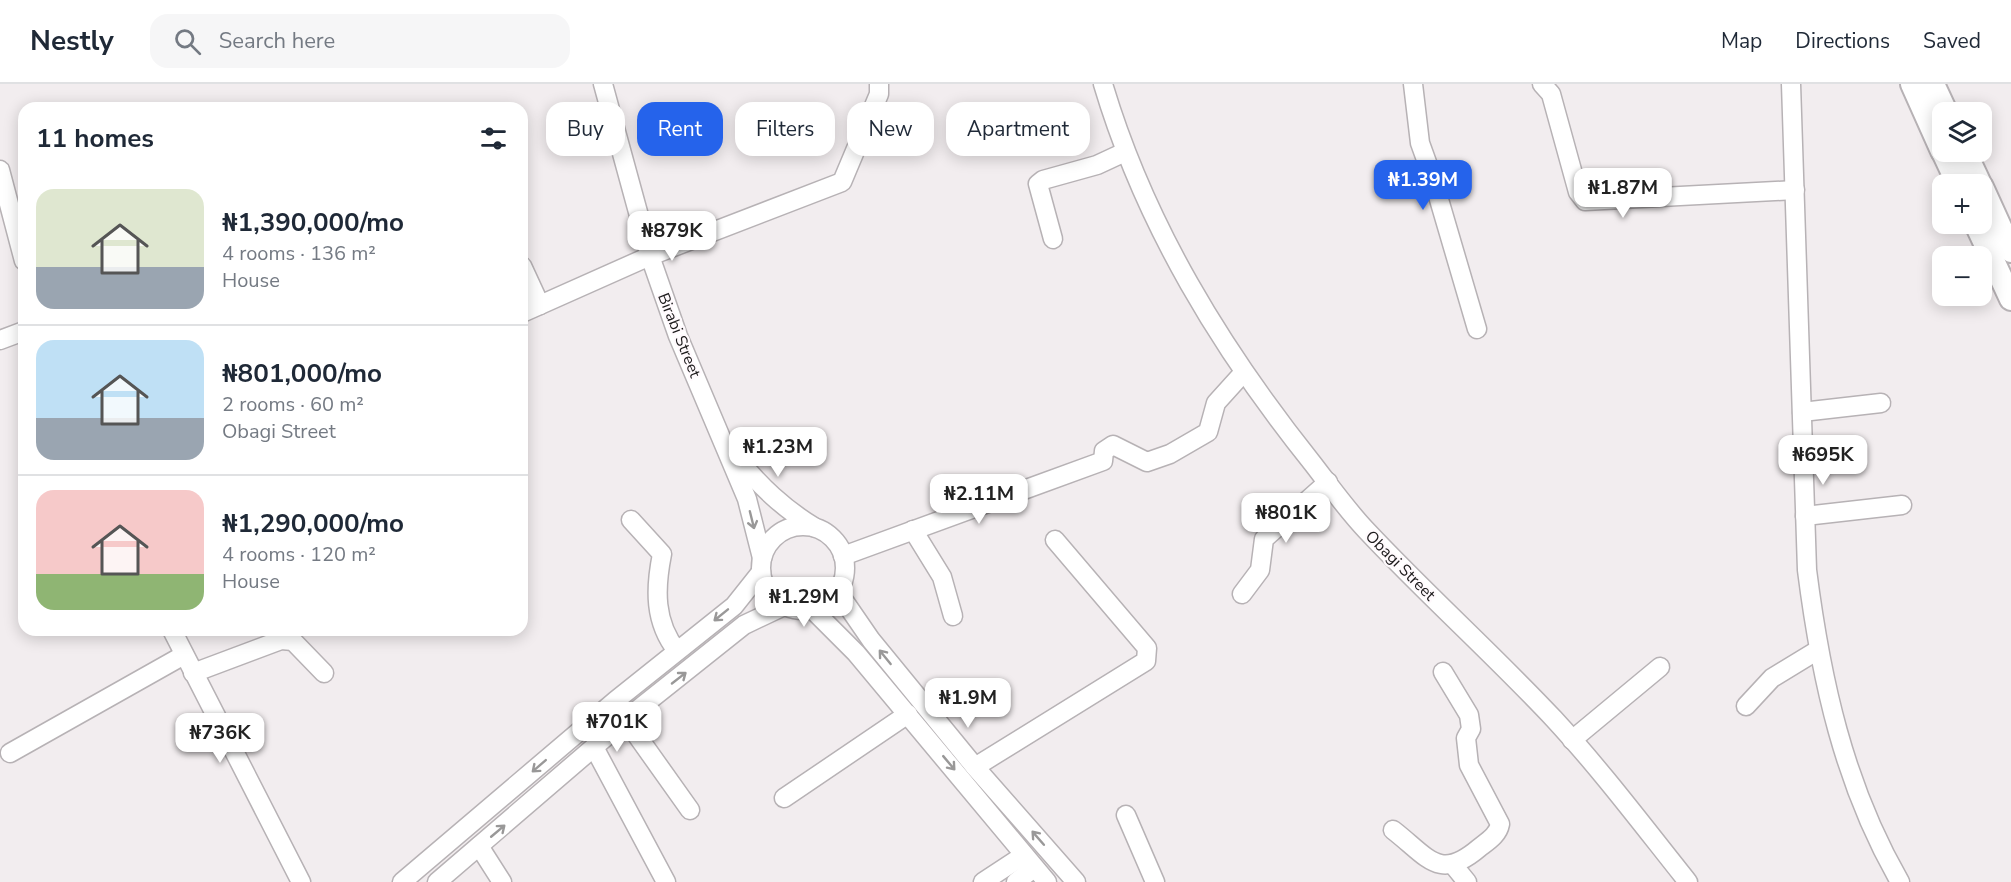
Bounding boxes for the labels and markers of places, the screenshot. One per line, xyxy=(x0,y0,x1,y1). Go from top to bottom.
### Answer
pin: ₦1.39M xyxy=(1374,160,1472,211)
pin: ₦1.87M xyxy=(1574,168,1672,219)
pin: ₦879K xyxy=(630,211,714,262)
pin: ₦1.23M xyxy=(729,427,827,478)
pin: ₦695K xyxy=(1781,435,1865,486)
pin: ₦2.11M xyxy=(930,474,1028,525)
pin: ₦801K xyxy=(1244,493,1328,544)
pin: ₦1.29M xyxy=(755,577,853,628)
pin: ₦1.9M xyxy=(926,678,1010,729)
pin: ₦701K xyxy=(575,702,659,753)
pin: ₦736K xyxy=(178,713,262,764)

